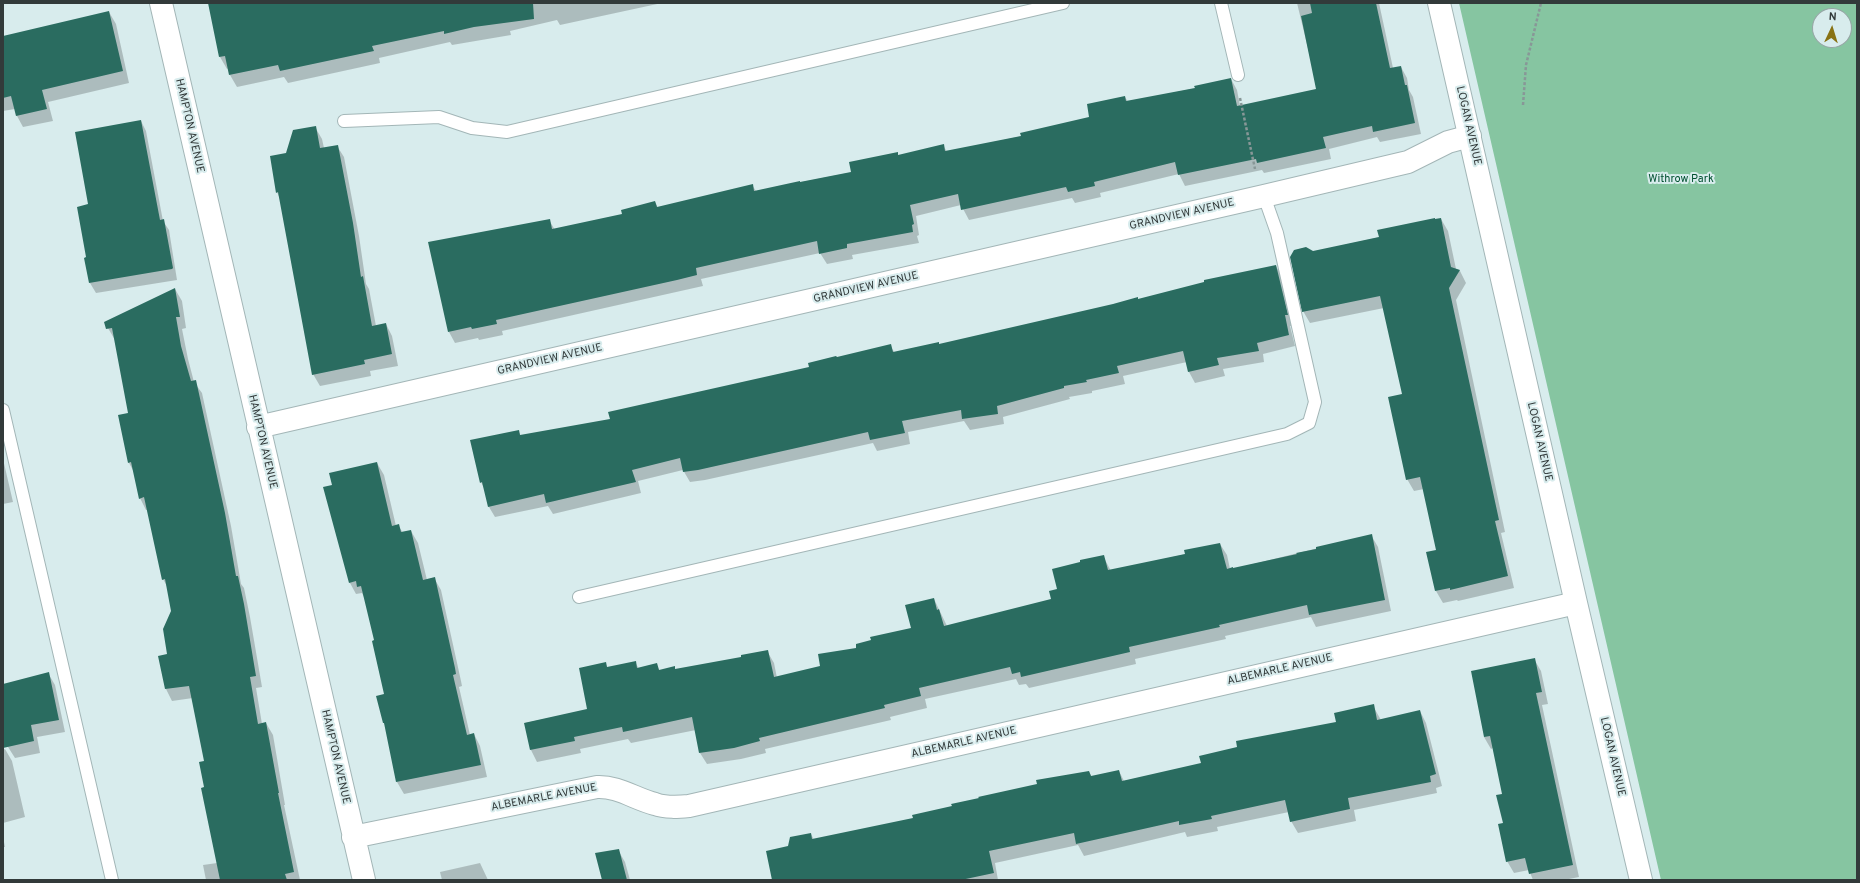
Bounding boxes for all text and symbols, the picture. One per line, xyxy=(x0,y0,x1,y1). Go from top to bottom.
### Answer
north arrow xyxy=(1812,8,1852,48)
text: N xyxy=(1828,10,1837,24)
street label: HAMPTON AVENUE xyxy=(172,78,206,174)
street label: LOGAN AVENUE xyxy=(1452,85,1484,167)
park label: Withrow Park xyxy=(1648,173,1714,187)
street label: GRANDVIEW AVENUE xyxy=(1128,197,1236,233)
street label: GRANDVIEW AVENUE xyxy=(812,270,920,306)
street label: GRANDVIEW AVENUE xyxy=(496,342,604,378)
street label: HAMPTON AVENUE xyxy=(245,394,279,490)
street label: LOGAN AVENUE xyxy=(1523,401,1555,483)
street label: ALBEMARLE AVENUE xyxy=(1226,651,1334,689)
street label: HAMPTON AVENUE xyxy=(318,709,352,805)
street label: LOGAN AVENUE xyxy=(1596,716,1628,798)
street label: ALBEMARLE AVENUE xyxy=(910,724,1018,762)
street label: ALBEMARLE AVENUE xyxy=(490,781,598,815)

